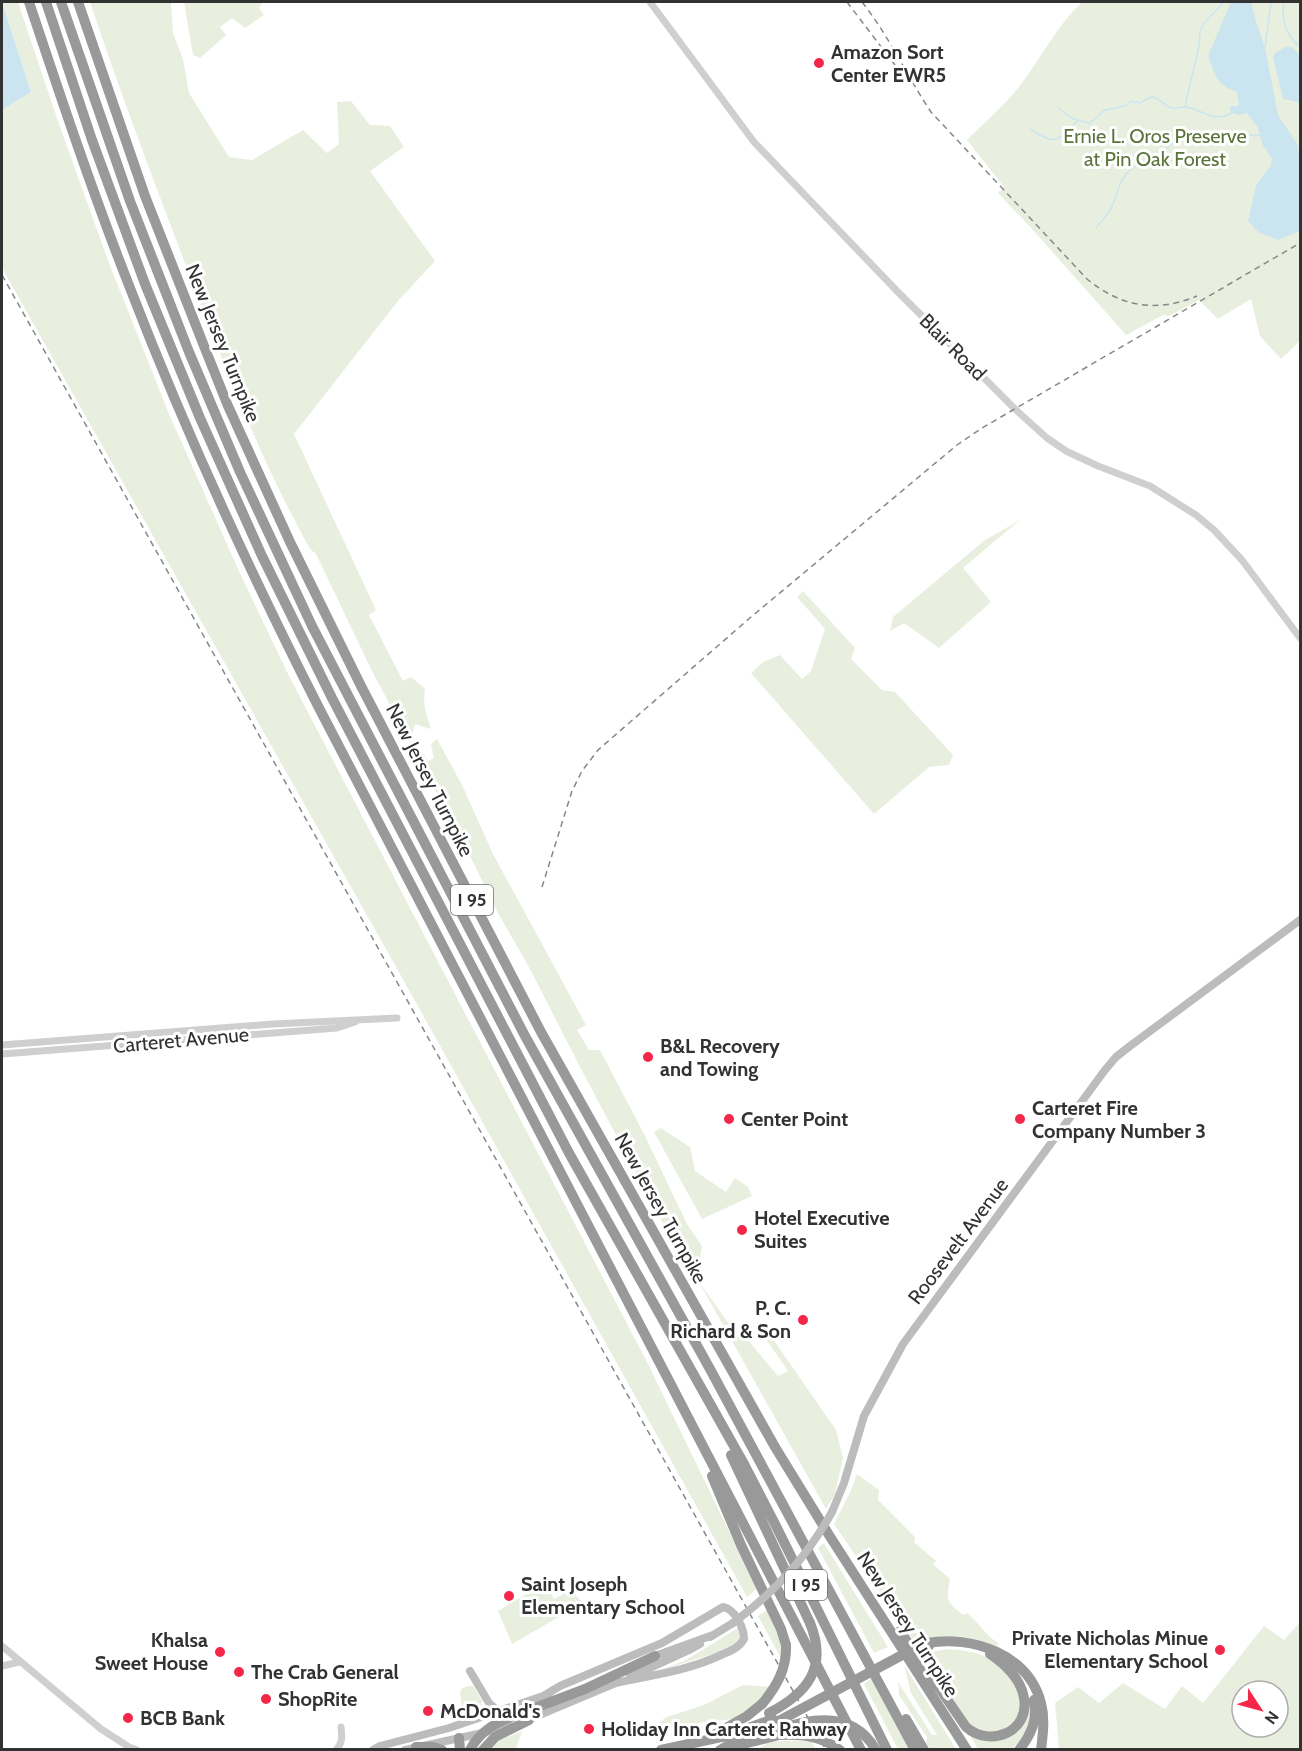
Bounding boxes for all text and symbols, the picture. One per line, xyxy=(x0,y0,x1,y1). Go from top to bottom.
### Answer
place label: Amazon Sort Center EWR5 xyxy=(831,40,946,87)
marker: Amazon Sort Center EWR5 xyxy=(812,56,826,70)
park label: Ernie L. Oros Preserve at Pin Oak Forest xyxy=(1063,124,1247,171)
street label: New Jersey Turnpike xyxy=(180,260,266,426)
street label: Blair Road xyxy=(915,309,991,385)
street label: New Jersey Turnpike xyxy=(381,699,479,861)
road number: I 95 xyxy=(451,885,493,915)
street label: Carteret Avenue xyxy=(112,1022,250,1058)
place label: B&L Recovery and Towing xyxy=(660,1034,780,1081)
marker: B&L Recovery and Towing xyxy=(641,1050,655,1064)
place label: Carteret Fire Company Number 3 xyxy=(1032,1096,1206,1143)
place label: Center Point xyxy=(741,1107,848,1131)
marker: Center Point xyxy=(722,1112,736,1126)
marker: Carteret Fire Company Number 3 xyxy=(1013,1112,1027,1126)
street label: New Jersey Turnpike xyxy=(610,1129,712,1287)
street label: Roosevelt Avenue xyxy=(903,1173,1013,1309)
place label: Hotel Executive Suites xyxy=(754,1206,890,1253)
marker: Hotel Executive Suites xyxy=(735,1223,749,1237)
place label: P. C. Richard & Son xyxy=(670,1296,791,1343)
marker: P. C. Richard & Son xyxy=(796,1313,810,1327)
street label: New Jersey Turnpike xyxy=(852,1547,964,1701)
road number: I 95 xyxy=(785,1570,827,1600)
place label: Saint Joseph Elementary School xyxy=(521,1572,685,1619)
marker: Saint Joseph Elementary School xyxy=(502,1589,516,1603)
place label: Private Nicholas Minue Elementary School xyxy=(1012,1626,1208,1673)
place label: Khalsa Sweet House xyxy=(95,1628,208,1675)
marker: Private Nicholas Minue Elementary School xyxy=(1213,1643,1227,1657)
marker: Khalsa Sweet House xyxy=(213,1645,227,1659)
place label: The Crab General xyxy=(251,1660,399,1684)
marker: The Crab General xyxy=(232,1665,246,1679)
north arrow xyxy=(1230,1679,1290,1739)
place label: ShopRite xyxy=(278,1687,357,1711)
marker: ShopRite xyxy=(259,1692,273,1706)
place label: McDonald's xyxy=(440,1699,541,1723)
marker: McDonald's xyxy=(421,1704,435,1718)
place label: BCB Bank xyxy=(140,1706,225,1730)
text: N xyxy=(1261,1707,1283,1728)
marker: BCB Bank xyxy=(121,1711,135,1725)
place label: Holiday Inn Carteret Rahway xyxy=(601,1717,847,1741)
marker: Holiday Inn Carteret Rahway xyxy=(582,1722,596,1736)

